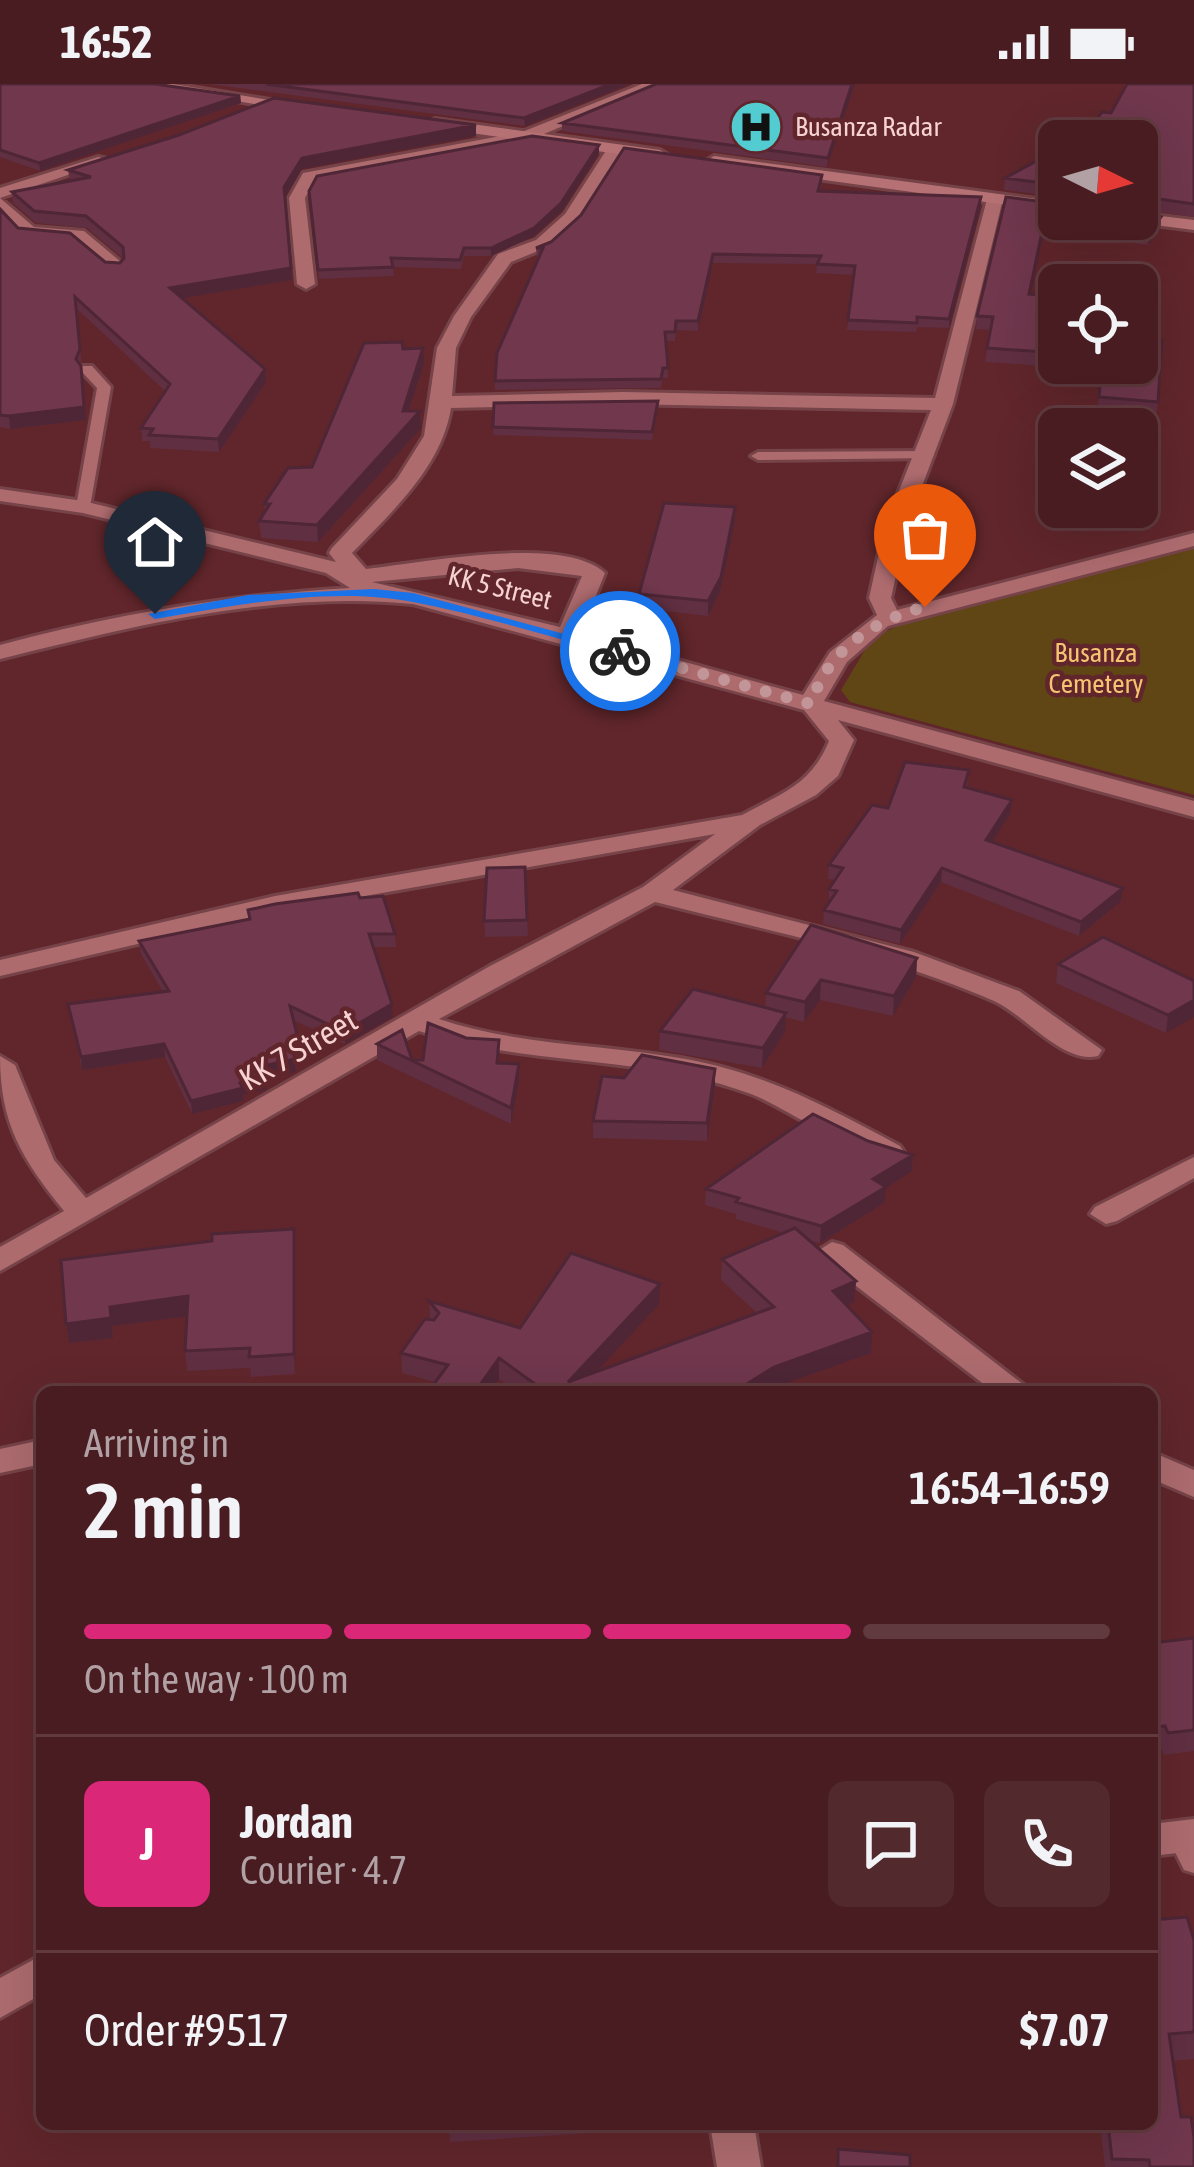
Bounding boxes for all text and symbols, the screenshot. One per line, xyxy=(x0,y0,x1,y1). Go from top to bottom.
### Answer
text: 16:52 xyxy=(60,16,153,68)
hospital icon: Busanza Radar xyxy=(728,99,784,155)
place label: Busanza Radar xyxy=(795,111,942,142)
north arrow xyxy=(1038,120,1158,240)
map controls xyxy=(1038,120,1158,528)
button: locate xyxy=(1038,264,1158,384)
button: layers xyxy=(1038,408,1158,528)
pin xyxy=(874,484,976,607)
pin xyxy=(104,491,206,614)
icon: bag xyxy=(892,502,958,568)
icon: home xyxy=(122,509,188,575)
street label: KK 5 Street xyxy=(445,560,555,615)
courier xyxy=(560,591,680,711)
icon: bike xyxy=(587,618,653,684)
park label: Busanza Cemetery xyxy=(1049,637,1143,699)
street label: KK 7 Street xyxy=(233,1000,363,1098)
text: Arriving in xyxy=(84,1421,229,1465)
text: 16:54–16:59 xyxy=(909,1462,1110,1514)
text: 2 min xyxy=(84,1465,243,1555)
text: On the way · 100 m xyxy=(84,1657,349,1701)
button: chat xyxy=(828,1781,954,1907)
button: phone xyxy=(984,1781,1110,1907)
text: Jordan xyxy=(240,1796,353,1848)
text: J xyxy=(140,1818,154,1870)
text: Courier · 4.7 xyxy=(240,1848,407,1892)
text: Order #9517 xyxy=(84,2004,289,2056)
text: $7.07 xyxy=(1020,2004,1110,2056)

